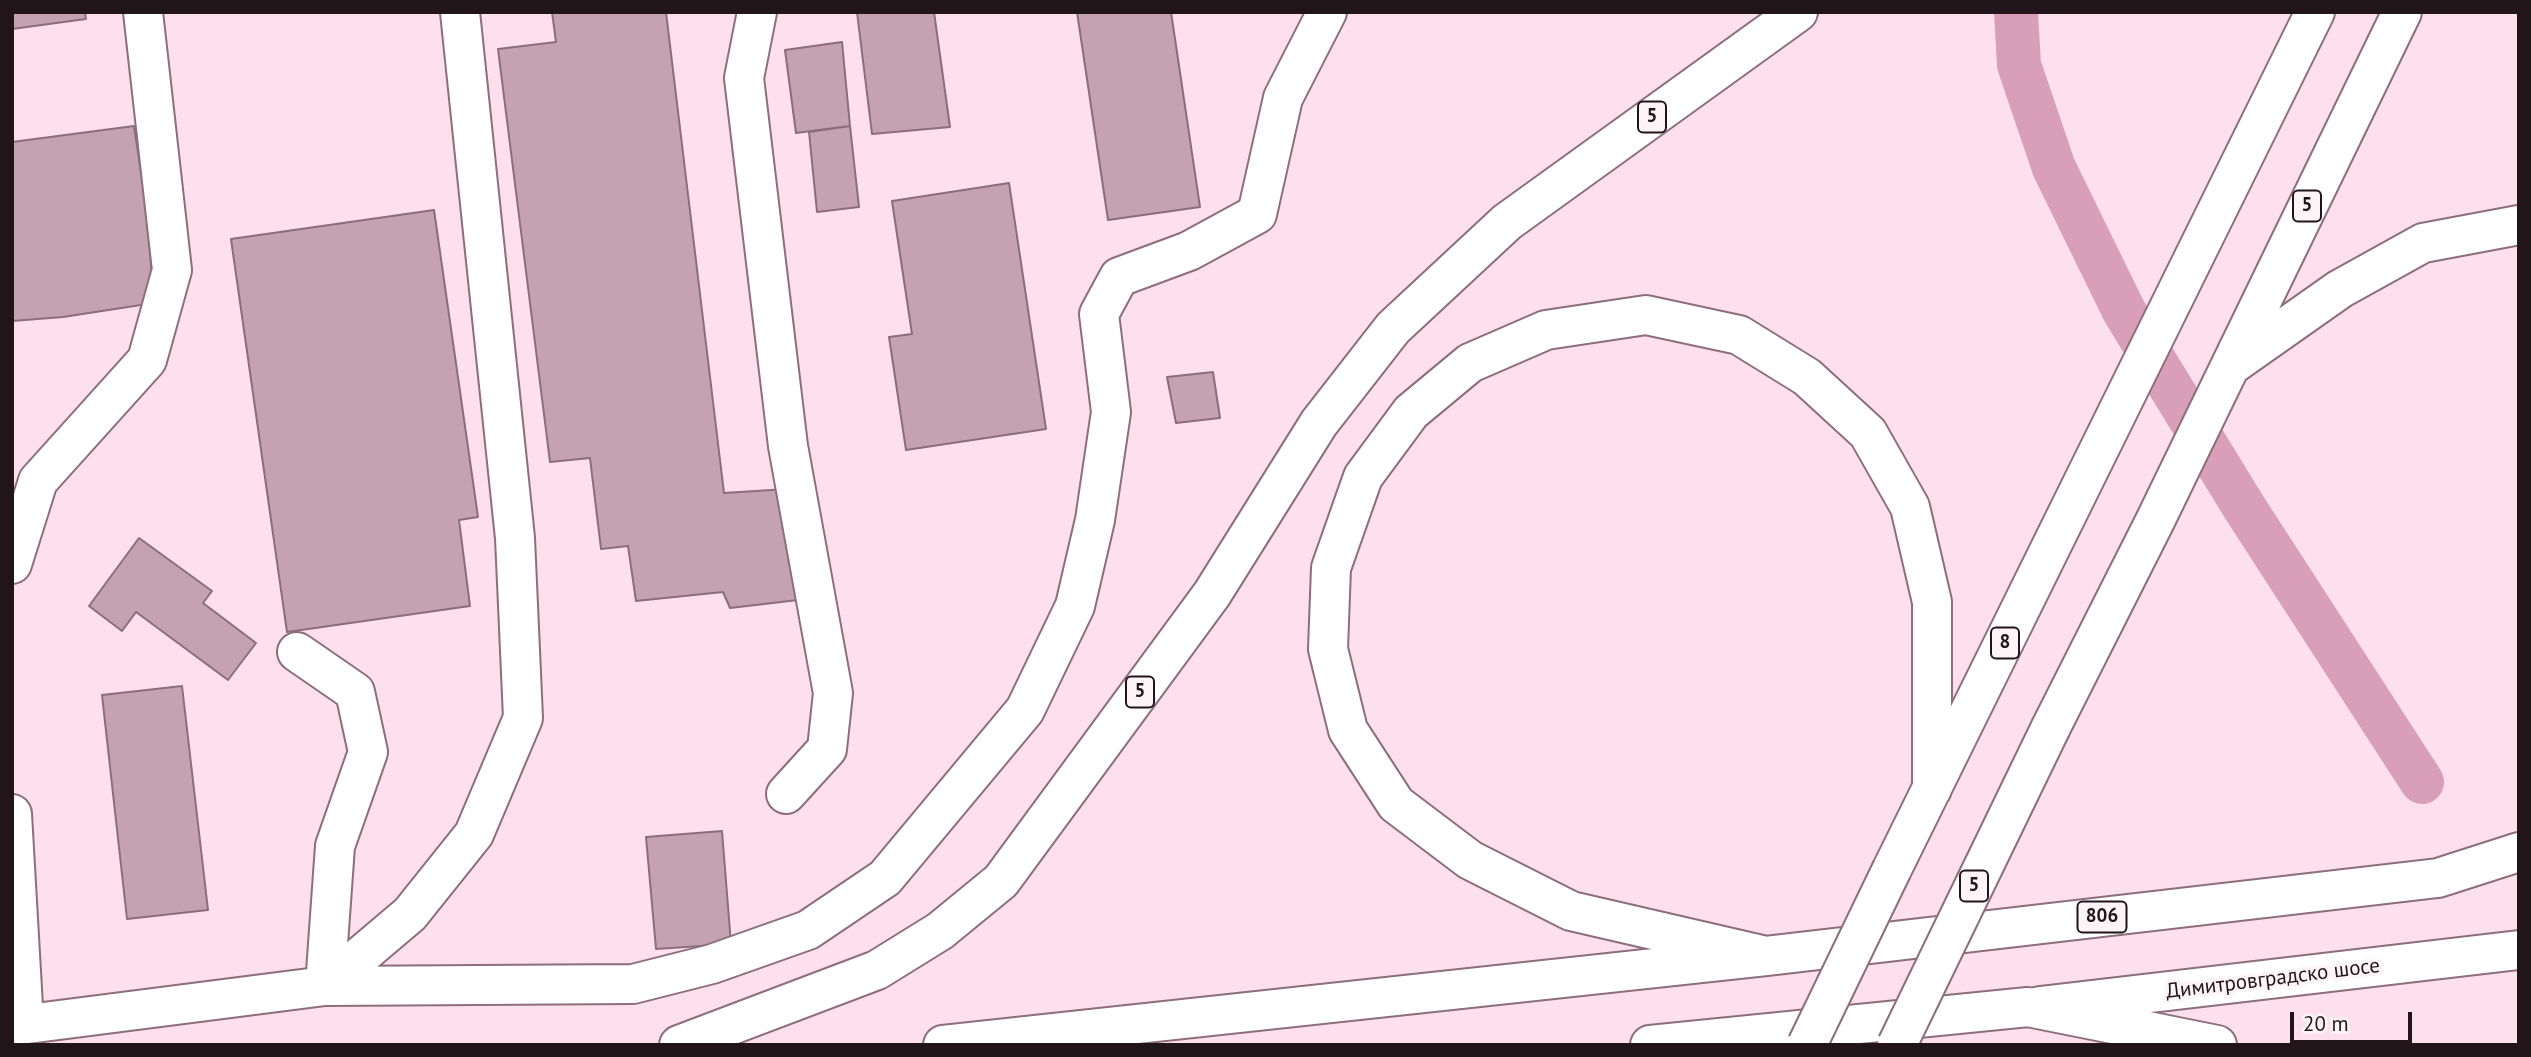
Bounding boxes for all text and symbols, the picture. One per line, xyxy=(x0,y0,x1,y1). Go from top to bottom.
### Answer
road number: 5 xyxy=(1638,102,1666,132)
road number: 5 xyxy=(2293,190,2321,222)
road number: 8 xyxy=(1991,628,2019,658)
road number: 5 xyxy=(1126,677,1154,708)
road number: 5 xyxy=(1960,870,1988,902)
road number: 806 xyxy=(2078,902,2126,932)
street label: Димитровградско шосе xyxy=(2165,953,2381,1005)
scale bar xyxy=(2293,998,2416,1042)
text: 20 m xyxy=(2303,1010,2349,1037)

